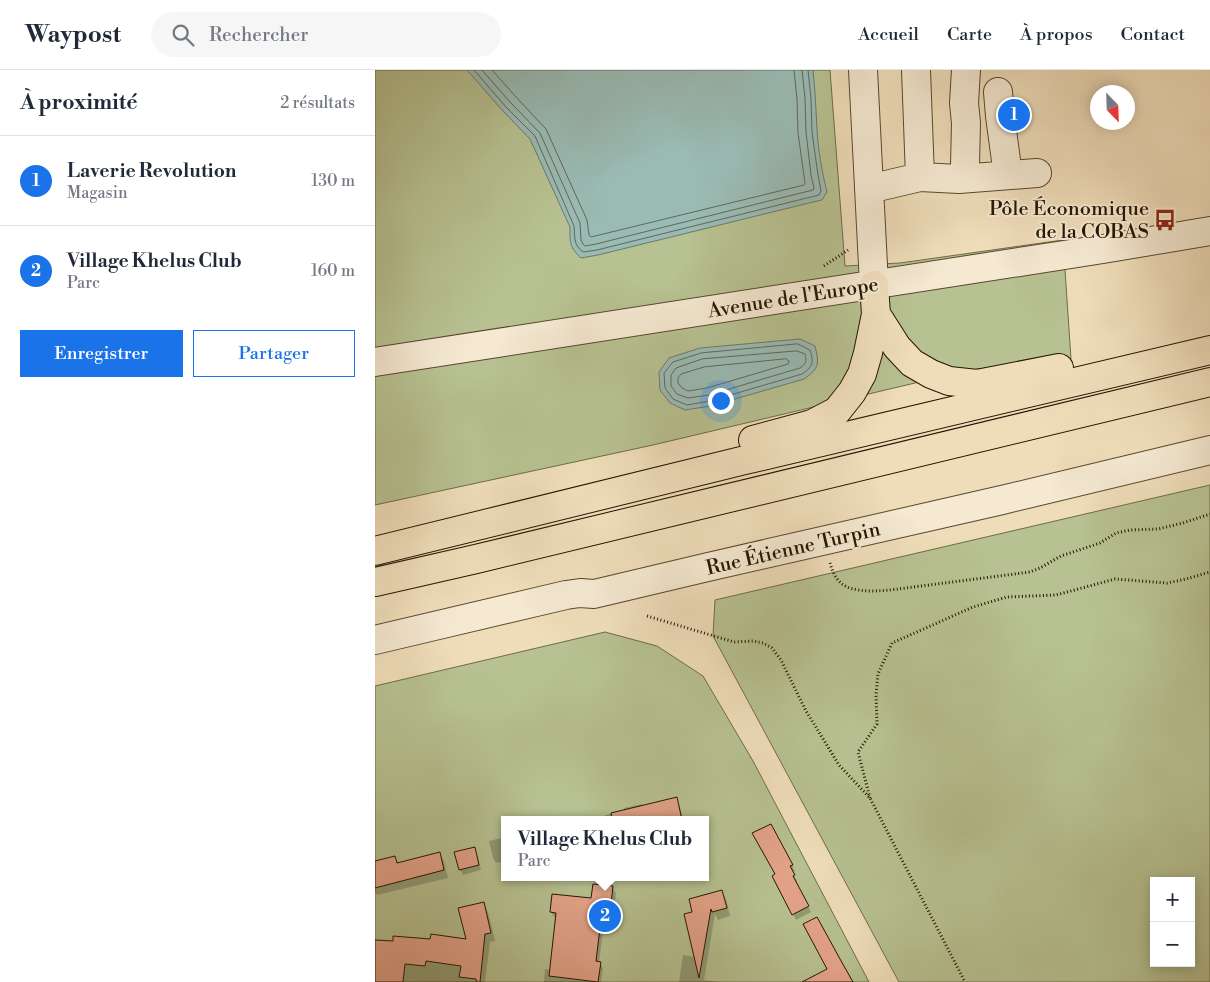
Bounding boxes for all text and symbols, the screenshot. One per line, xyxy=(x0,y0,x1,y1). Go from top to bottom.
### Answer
search box xyxy=(151,12,501,57)
text: Waypost xyxy=(25,20,121,50)
icon: search xyxy=(169,21,197,49)
text: Rechercher xyxy=(209,23,308,47)
text: Accueil xyxy=(858,23,919,46)
text: Carte xyxy=(947,23,992,46)
text: À propos xyxy=(1020,23,1093,46)
text: Contact xyxy=(1121,23,1185,46)
north arrow xyxy=(1090,85,1135,130)
text: À proximité xyxy=(20,90,137,116)
text: 2 résultats xyxy=(280,93,355,113)
pin: 1 xyxy=(998,96,1030,134)
text: Laverie Revolution xyxy=(67,159,237,183)
text: 1 xyxy=(32,171,40,191)
text: 130 m xyxy=(311,171,355,191)
text: Magasin xyxy=(67,183,127,203)
place label: Pôle Économique de la COBAS xyxy=(989,196,1149,245)
bus stop icon: Pôle Économique de la COBAS xyxy=(1152,207,1178,233)
text: Village Khelus Club xyxy=(67,249,242,273)
text: 2 xyxy=(31,261,41,281)
text: 160 m xyxy=(311,261,355,281)
text: Parc xyxy=(67,273,100,293)
street label: Avenue de l'Europe xyxy=(705,273,880,324)
button: Enregistrer xyxy=(20,330,183,377)
button: Partager xyxy=(193,330,355,377)
your location xyxy=(708,388,734,414)
street label: Rue Étienne Turpin xyxy=(703,516,883,582)
popup xyxy=(501,816,709,881)
text: Village Khelus Club xyxy=(518,827,692,851)
text: Parc xyxy=(518,851,551,871)
map controls xyxy=(1150,877,1195,967)
button: + xyxy=(1150,877,1195,922)
pin: 2 xyxy=(589,897,621,935)
button: − xyxy=(1150,922,1195,967)

